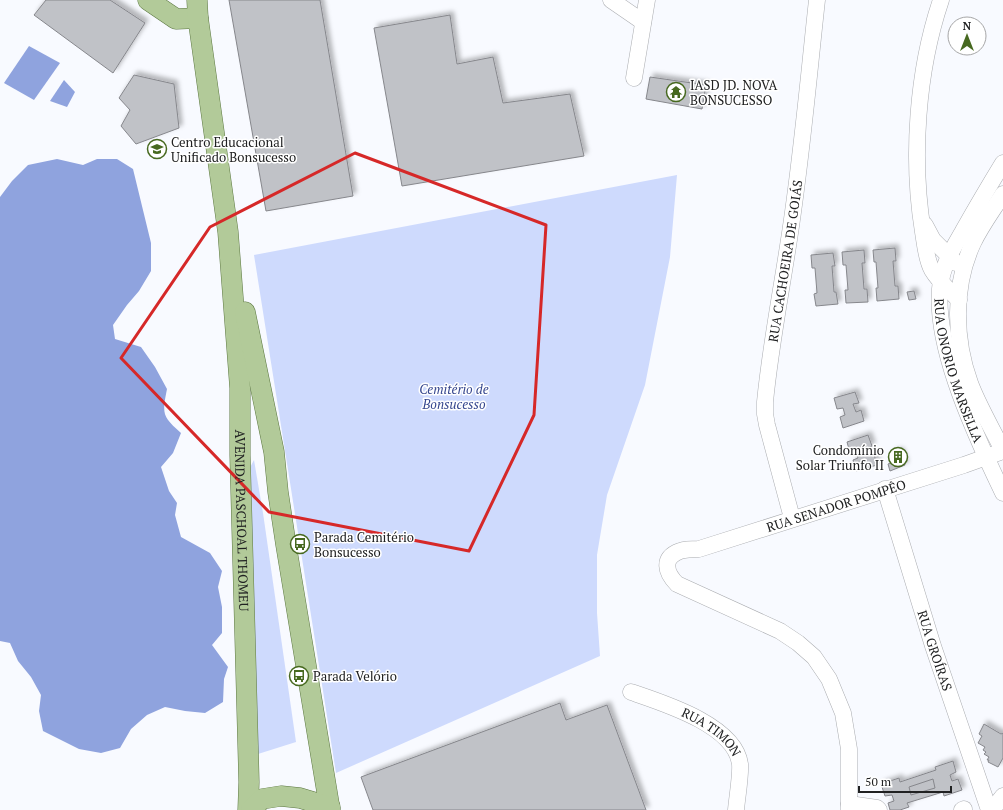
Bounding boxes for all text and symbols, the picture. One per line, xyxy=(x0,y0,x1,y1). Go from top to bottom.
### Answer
north arrow xyxy=(947,16,987,56)
text: N xyxy=(963,19,972,33)
place label: IASD JD. NOVA BONSUCESSO xyxy=(690,76,778,109)
temple icon: IASD JD. NOVA BONSUCESSO xyxy=(665,81,687,103)
place label: Centro Educacional Unificado Bonsucesso xyxy=(171,133,296,166)
school or university icon: Centro Educacional Unificado Bonsucesso xyxy=(146,138,168,160)
street label: RUA CACHOEIRA DE GOIÁS xyxy=(764,179,806,343)
street label: RUA ONORIO MARSELLA xyxy=(930,298,987,445)
park label: Cemitério de Bonsucesso xyxy=(419,380,489,413)
street label: AVENIDA PASCHOAL THOMEU xyxy=(231,429,253,612)
place label: Condomínio Solar Triunfo II xyxy=(796,441,884,474)
building icon: Condomínio Solar Triunfo II xyxy=(887,446,909,468)
street label: RUA SENADOR POMPÊO xyxy=(764,475,908,536)
place label: Parada Cemitério Bonsucesso xyxy=(314,528,414,561)
bus stop icon: Parada Cemitério Bonsucesso xyxy=(289,533,311,555)
street label: RUA GROÍRAS xyxy=(914,608,957,693)
bus stop icon: Parada Velório xyxy=(288,665,310,687)
place label: Parada Velório xyxy=(313,667,397,685)
street label: RUA TIMON xyxy=(679,703,746,760)
scale bar xyxy=(859,768,951,794)
text: 50 m xyxy=(865,774,892,789)

